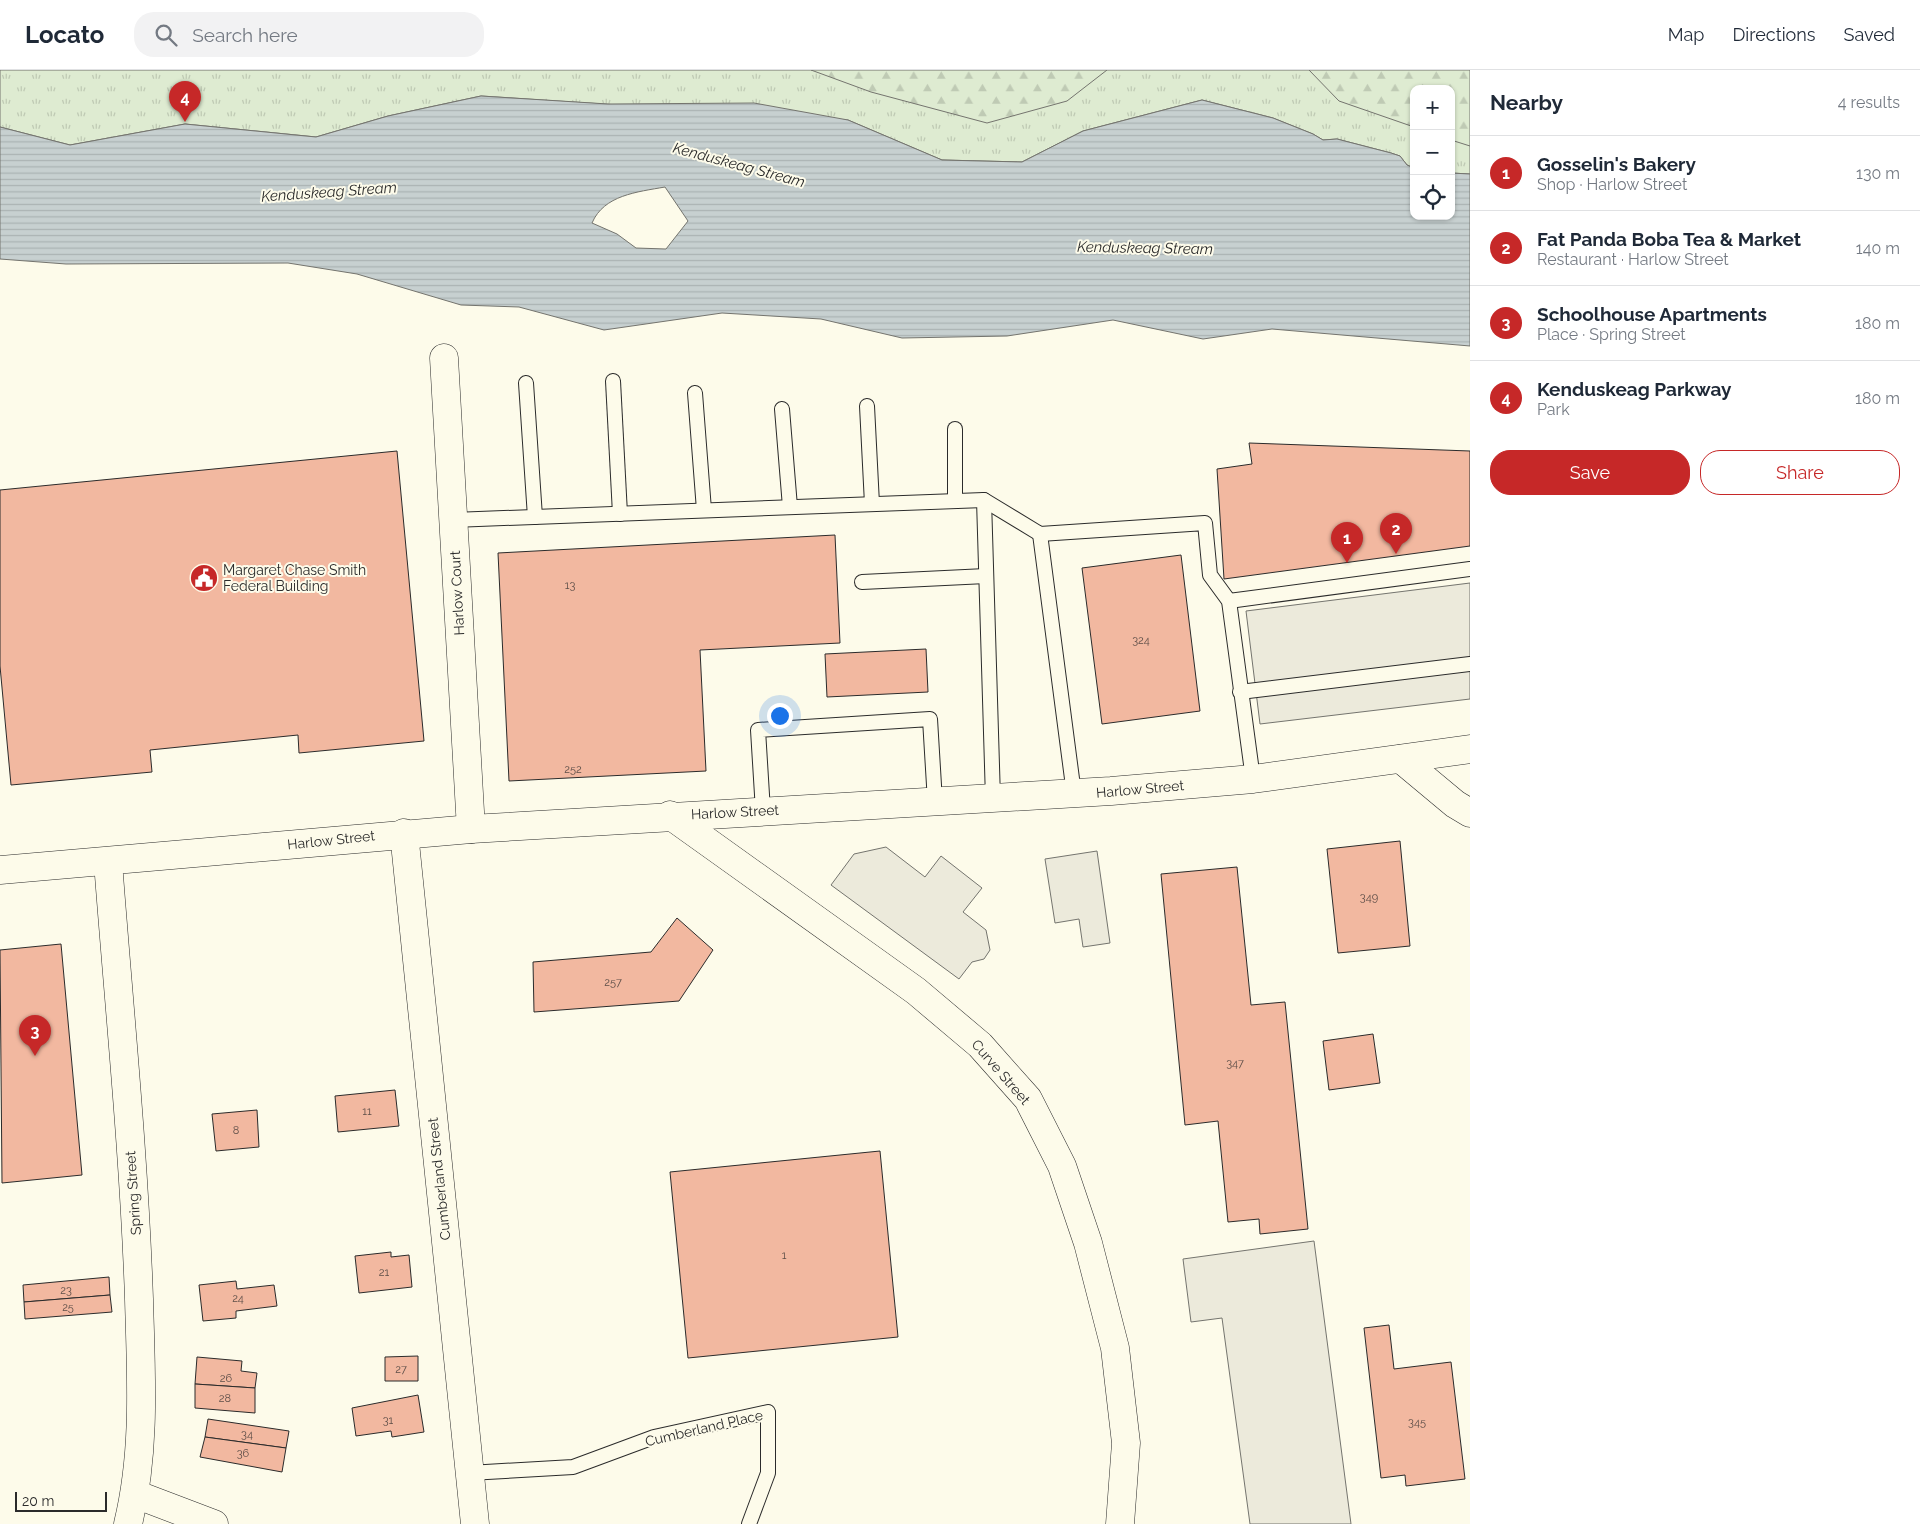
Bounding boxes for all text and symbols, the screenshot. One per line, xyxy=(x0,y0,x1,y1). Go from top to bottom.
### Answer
search box xyxy=(134,12,484,57)
text: Locato xyxy=(25,20,104,49)
icon: search xyxy=(152,21,180,49)
text: Search here xyxy=(192,24,298,46)
text: Map xyxy=(1668,24,1704,45)
text: Directions xyxy=(1732,24,1816,45)
text: Saved xyxy=(1844,24,1895,45)
pin: 4 xyxy=(169,81,201,122)
map controls xyxy=(1410,85,1455,220)
button: + xyxy=(1410,85,1455,130)
text: Nearby xyxy=(1490,90,1563,115)
text: 4 results xyxy=(1838,93,1900,112)
button: − xyxy=(1410,130,1455,175)
water label: Kenduskeag Stream xyxy=(671,139,807,191)
text: Gosselin's Bakery xyxy=(1537,153,1696,175)
text: 1 xyxy=(1502,164,1510,183)
text: 130 m xyxy=(1856,164,1900,183)
button: locate xyxy=(1410,175,1455,220)
text: Shop · Harlow Street xyxy=(1537,175,1687,194)
water label: Kenduskeag Stream xyxy=(261,178,397,206)
text: Fat Panda Boba Tea & Market xyxy=(1537,228,1801,250)
water label: Kenduskeag Stream xyxy=(1077,238,1213,258)
text: 2 xyxy=(1501,239,1511,258)
text: 140 m xyxy=(1856,239,1900,258)
text: Restaurant · Harlow Street xyxy=(1537,250,1729,269)
text: Schoolhouse Apartments xyxy=(1537,303,1767,325)
text: 3 xyxy=(1502,314,1510,333)
text: 180 m xyxy=(1855,314,1900,333)
text: Place · Spring Street xyxy=(1537,325,1686,344)
text: Kenduskeag Parkway xyxy=(1537,378,1732,400)
text: 4 xyxy=(1501,389,1511,408)
text: 180 m xyxy=(1855,389,1900,408)
text: Park xyxy=(1537,400,1570,419)
button: Save xyxy=(1490,450,1690,495)
button: Share xyxy=(1700,450,1900,495)
pin: 2 xyxy=(1380,513,1412,554)
pin: 1 xyxy=(1331,522,1363,563)
street label: Harlow Court xyxy=(447,550,467,636)
place label: Margaret Chase Smith Federal Building xyxy=(223,562,366,594)
public building icon: Margaret Chase Smith Federal Building xyxy=(189,563,219,593)
house number: 13 xyxy=(565,579,575,592)
house number: 324 xyxy=(1132,634,1150,647)
your location xyxy=(767,703,793,729)
house number: 252 xyxy=(564,763,582,776)
street label: Harlow Street xyxy=(1095,777,1185,801)
street label: Harlow Street xyxy=(691,802,780,822)
street label: Harlow Street xyxy=(286,827,376,853)
house number: 349 xyxy=(1360,891,1378,904)
house number: 257 xyxy=(604,976,622,989)
pin: 3 xyxy=(19,1015,51,1056)
street label: Curve Street xyxy=(969,1036,1034,1108)
house number: 347 xyxy=(1226,1057,1244,1070)
house number: 11 xyxy=(362,1105,372,1118)
street label: Cumberland Street xyxy=(425,1117,453,1241)
house number: 8 xyxy=(233,1124,239,1137)
street label: Spring Street xyxy=(122,1150,144,1236)
house number: 1 xyxy=(782,1249,787,1262)
house number: 21 xyxy=(379,1266,390,1279)
house number: 23 xyxy=(60,1284,72,1297)
house number: 24 xyxy=(232,1292,244,1305)
house number: 25 xyxy=(62,1301,74,1314)
house number: 27 xyxy=(395,1363,407,1376)
house number: 26 xyxy=(220,1372,233,1385)
house number: 28 xyxy=(219,1392,231,1405)
street label: Cumberland Place xyxy=(644,1407,764,1449)
house number: 31 xyxy=(383,1414,394,1427)
house number: 345 xyxy=(1408,1416,1426,1429)
house number: 34 xyxy=(241,1428,253,1441)
house number: 36 xyxy=(237,1447,250,1460)
scale bar xyxy=(15,1489,108,1512)
text: 20 m xyxy=(22,1493,54,1509)

